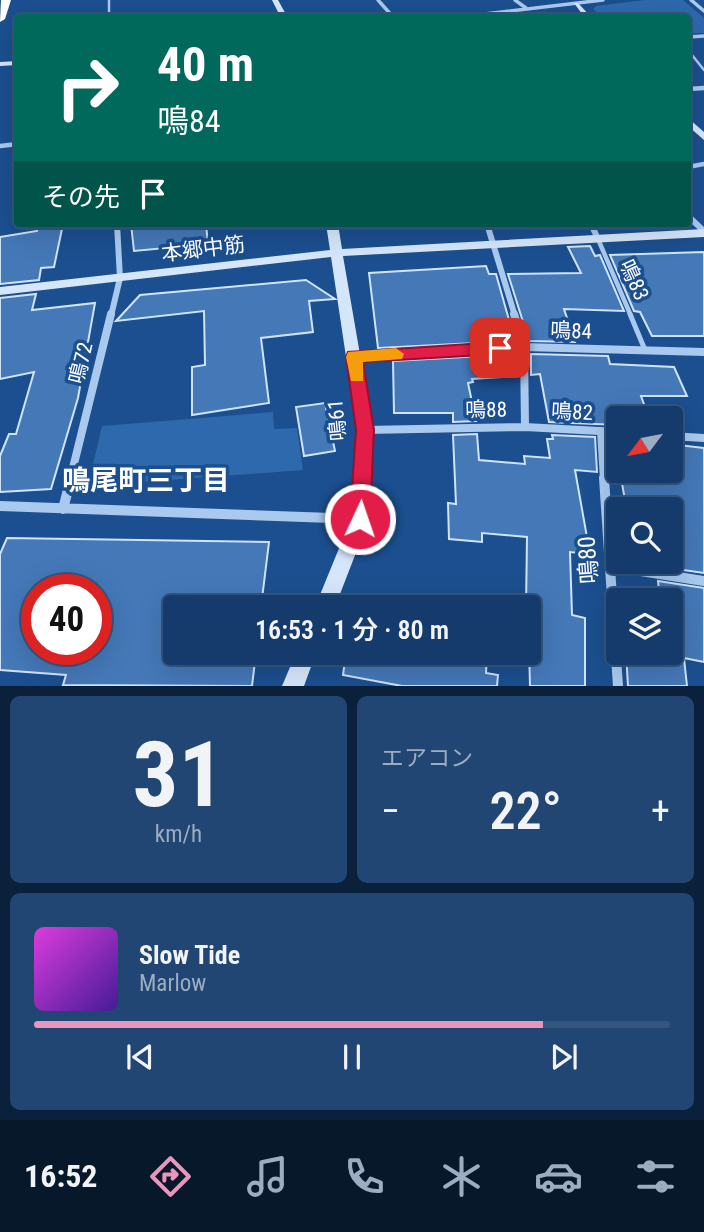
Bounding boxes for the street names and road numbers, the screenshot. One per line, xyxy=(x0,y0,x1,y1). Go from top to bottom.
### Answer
street label: 本郷中筋 xyxy=(160,232,246,266)
street label: 鳴83 xyxy=(615,256,653,304)
street label: 鳴84 xyxy=(550,318,592,344)
street label: 鳴72 xyxy=(64,340,98,386)
street label: 鳴61 xyxy=(323,398,351,442)
street label: 鳴88 xyxy=(465,398,507,422)
street label: 鳴82 xyxy=(551,399,593,425)
street label: 鳴80 xyxy=(572,535,604,585)

